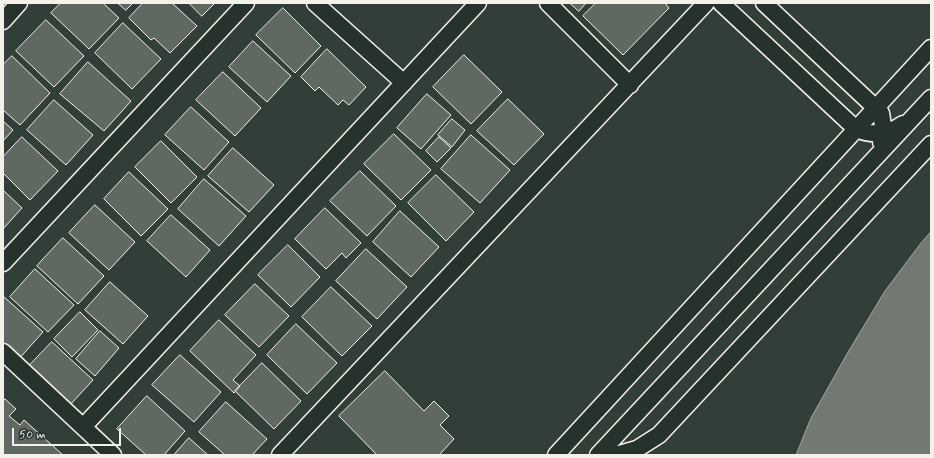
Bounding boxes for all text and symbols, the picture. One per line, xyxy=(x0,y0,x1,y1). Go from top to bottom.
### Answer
scale bar xyxy=(14,420,123,446)
text: 50 m xyxy=(19,427,46,443)

